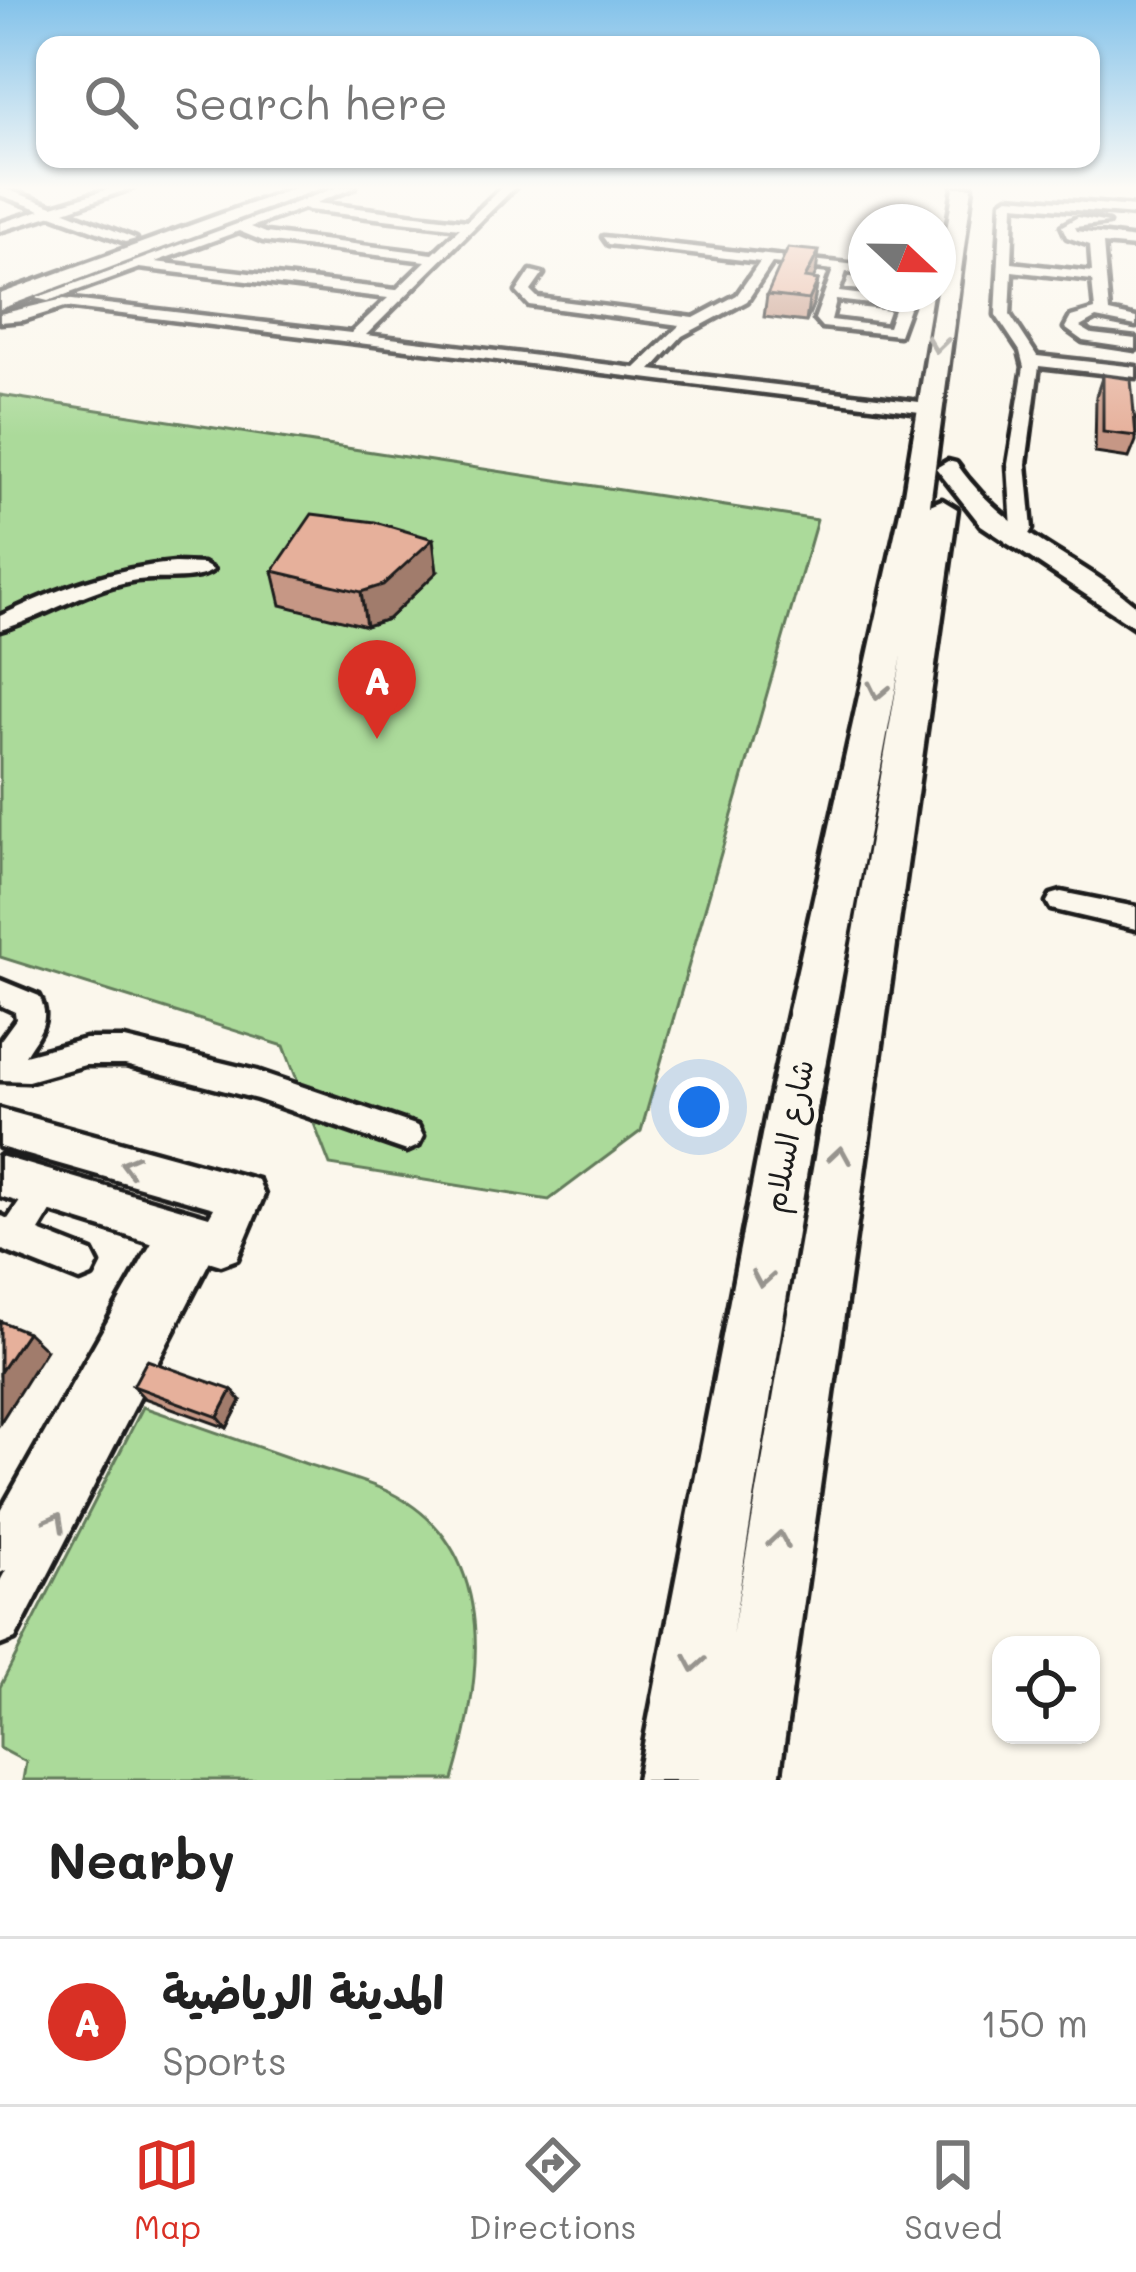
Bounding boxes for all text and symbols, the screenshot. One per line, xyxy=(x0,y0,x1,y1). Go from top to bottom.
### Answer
search box xyxy=(36,36,1100,168)
icon: search xyxy=(78,69,144,135)
text: Search here xyxy=(174,73,448,131)
north arrow xyxy=(848,204,956,312)
one-way arrow xyxy=(925,334,951,354)
pin: A xyxy=(338,640,416,739)
one-way arrow xyxy=(866,680,891,700)
street label: شارع السلام xyxy=(753,1056,825,1216)
your location xyxy=(669,1077,729,1137)
one-way arrow xyxy=(826,1145,852,1164)
one-way arrow xyxy=(119,1154,140,1179)
one-way arrow xyxy=(750,1269,776,1289)
one-way arrow xyxy=(42,1513,65,1534)
one-way arrow xyxy=(765,1530,791,1550)
map controls xyxy=(992,1636,1100,1744)
button: locate xyxy=(992,1636,1100,1744)
one-way arrow xyxy=(682,1653,707,1673)
text: Nearby xyxy=(48,1825,235,1892)
text: المدينة الرياضية xyxy=(162,1962,444,2020)
text: A xyxy=(73,1996,101,2047)
text: 150 m xyxy=(980,1996,1088,2047)
text: Sports xyxy=(162,2034,287,2085)
tab: Map xyxy=(134,2132,201,2247)
tab: Directions xyxy=(469,2132,636,2247)
tab: Saved xyxy=(904,2132,1002,2247)

